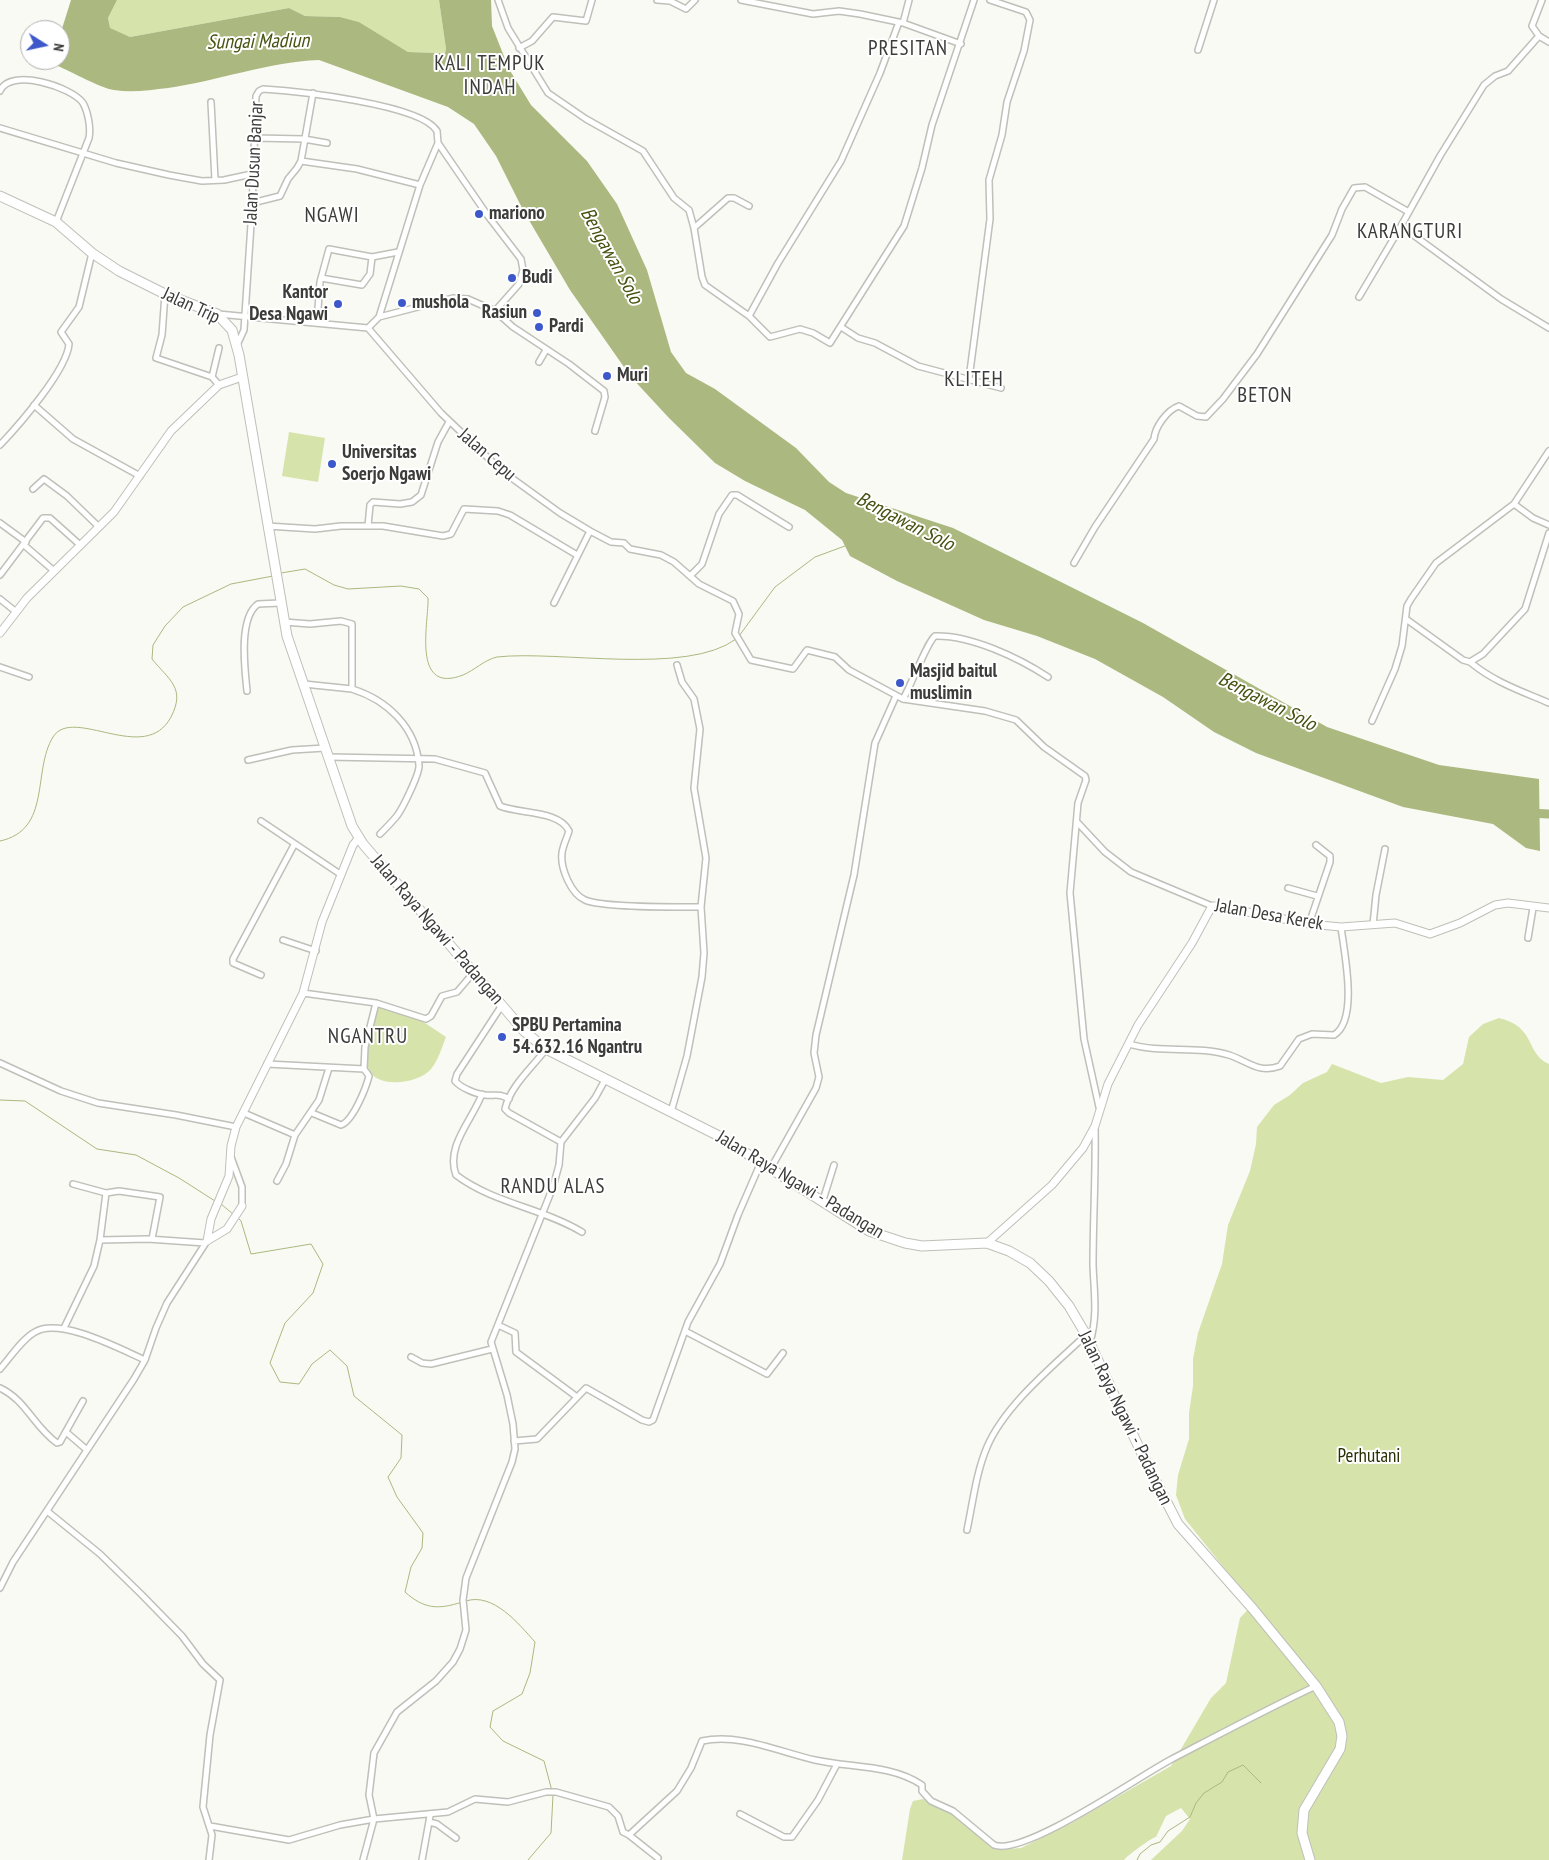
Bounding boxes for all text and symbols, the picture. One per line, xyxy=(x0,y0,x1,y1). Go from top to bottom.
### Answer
north arrow xyxy=(20,20,70,70)
water label: Sungai Madiun xyxy=(207,29,309,55)
district label: PRESITAN xyxy=(867,36,949,62)
text: N xyxy=(49,42,68,53)
district label: KALI TEMPUK INDAH xyxy=(433,51,547,101)
street label: Jalan Dusun Banjar xyxy=(239,101,269,225)
district label: NGAWI xyxy=(304,203,360,229)
place label: mariono xyxy=(489,203,545,225)
water label: Bengawan Solo xyxy=(575,204,647,308)
marker: mariono xyxy=(473,208,485,220)
district label: KARANGTURI xyxy=(1356,219,1464,245)
place label: Budi xyxy=(522,267,553,289)
marker: Budi xyxy=(506,272,518,284)
place label: Kantor Desa Ngawi xyxy=(249,282,328,326)
street label: Jalan Trip xyxy=(159,283,223,329)
place label: mushola xyxy=(412,292,469,314)
marker: mushola xyxy=(396,297,408,309)
marker: Kantor Desa Ngawi xyxy=(332,298,344,310)
place label: Rasiun xyxy=(482,302,527,324)
marker: Rasiun xyxy=(531,307,543,319)
place label: Pardi xyxy=(549,316,584,338)
marker: Pardi xyxy=(533,321,545,333)
place label: Muri xyxy=(617,365,648,387)
district label: KLITEH xyxy=(943,367,1005,393)
marker: Muri xyxy=(601,370,613,382)
district label: BETON xyxy=(1237,383,1293,409)
street label: Jalan Cepu xyxy=(453,424,521,486)
place label: Universitas Soerjo Ngawi xyxy=(342,442,431,486)
marker: Universitas Soerjo Ngawi xyxy=(326,458,338,470)
water label: Bengawan Solo xyxy=(852,487,958,557)
place label: Masjid baitul muslimin xyxy=(910,661,997,705)
water label: Bengawan Solo xyxy=(1214,667,1320,737)
marker: Masjid baitul muslimin xyxy=(894,677,906,689)
street label: Jalan Raya Ngawi - Padangan xyxy=(366,850,508,1010)
street label: Jalan Desa Kerek xyxy=(1213,894,1325,936)
place label: SPBU Pertamina 54.632.16 Ngantru xyxy=(512,1015,642,1059)
district label: NGANTRU xyxy=(327,1024,409,1050)
marker: SPBU Pertamina 54.632.16 Ngantru xyxy=(496,1031,508,1043)
street label: Jalan Raya Ngawi - Padangan xyxy=(712,1126,888,1244)
district label: RANDU ALAS xyxy=(499,1174,607,1200)
street label: Jalan Raya Ngawi - Padangan xyxy=(1073,1327,1177,1509)
park label: Perhutani xyxy=(1338,1446,1400,1468)

